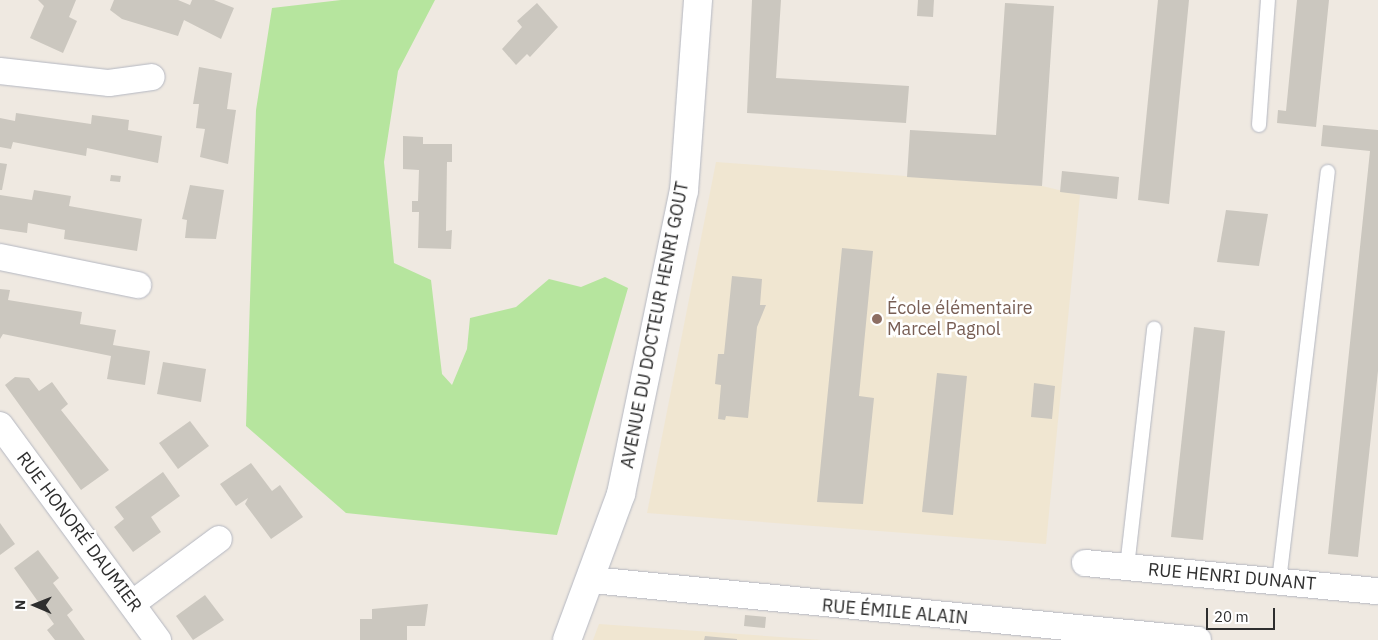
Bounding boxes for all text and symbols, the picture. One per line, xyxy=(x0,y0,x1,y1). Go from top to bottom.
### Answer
street label: AVENUE DU DOCTEUR HENRI GOUT xyxy=(617,180,693,470)
place label: École élémentaire Marcel Pagnol xyxy=(887,298,1033,340)
marker: École élémentaire Marcel Pagnol xyxy=(871,313,883,325)
street label: RUE HONORÉ DAUMIER xyxy=(12,448,146,616)
street label: RUE HENRI DUNANT xyxy=(1147,559,1317,595)
north arrow xyxy=(10,580,60,630)
street label: RUE ÉMILE ALAIN xyxy=(821,595,969,629)
scale bar xyxy=(1208,598,1277,630)
text: 20 m xyxy=(1214,607,1249,626)

